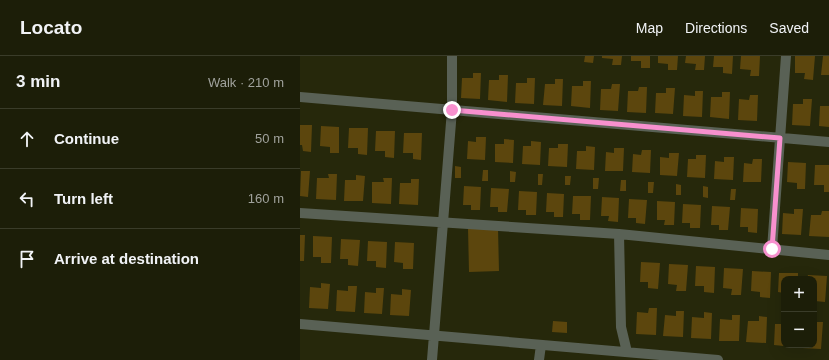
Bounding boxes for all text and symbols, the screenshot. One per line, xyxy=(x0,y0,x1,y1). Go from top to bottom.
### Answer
text: Locato xyxy=(20,17,82,38)
text: Map xyxy=(636,20,663,36)
text: Directions xyxy=(685,20,747,36)
text: Saved xyxy=(769,20,809,36)
text: 3 min xyxy=(16,72,60,91)
text: Walk · 210 m xyxy=(208,75,284,90)
route end xyxy=(443,101,461,119)
icon: ahead xyxy=(16,128,38,150)
text: Continue xyxy=(54,130,119,147)
text: 50 m xyxy=(255,131,284,146)
icon: left xyxy=(16,188,38,210)
text: Turn left xyxy=(54,190,113,207)
text: 160 m xyxy=(248,191,284,206)
route start xyxy=(763,240,781,258)
icon: arrive xyxy=(16,248,38,270)
text: Arrive at destination xyxy=(54,250,199,267)
map controls xyxy=(781,276,817,348)
button: + xyxy=(781,276,817,312)
button: − xyxy=(781,312,817,348)

